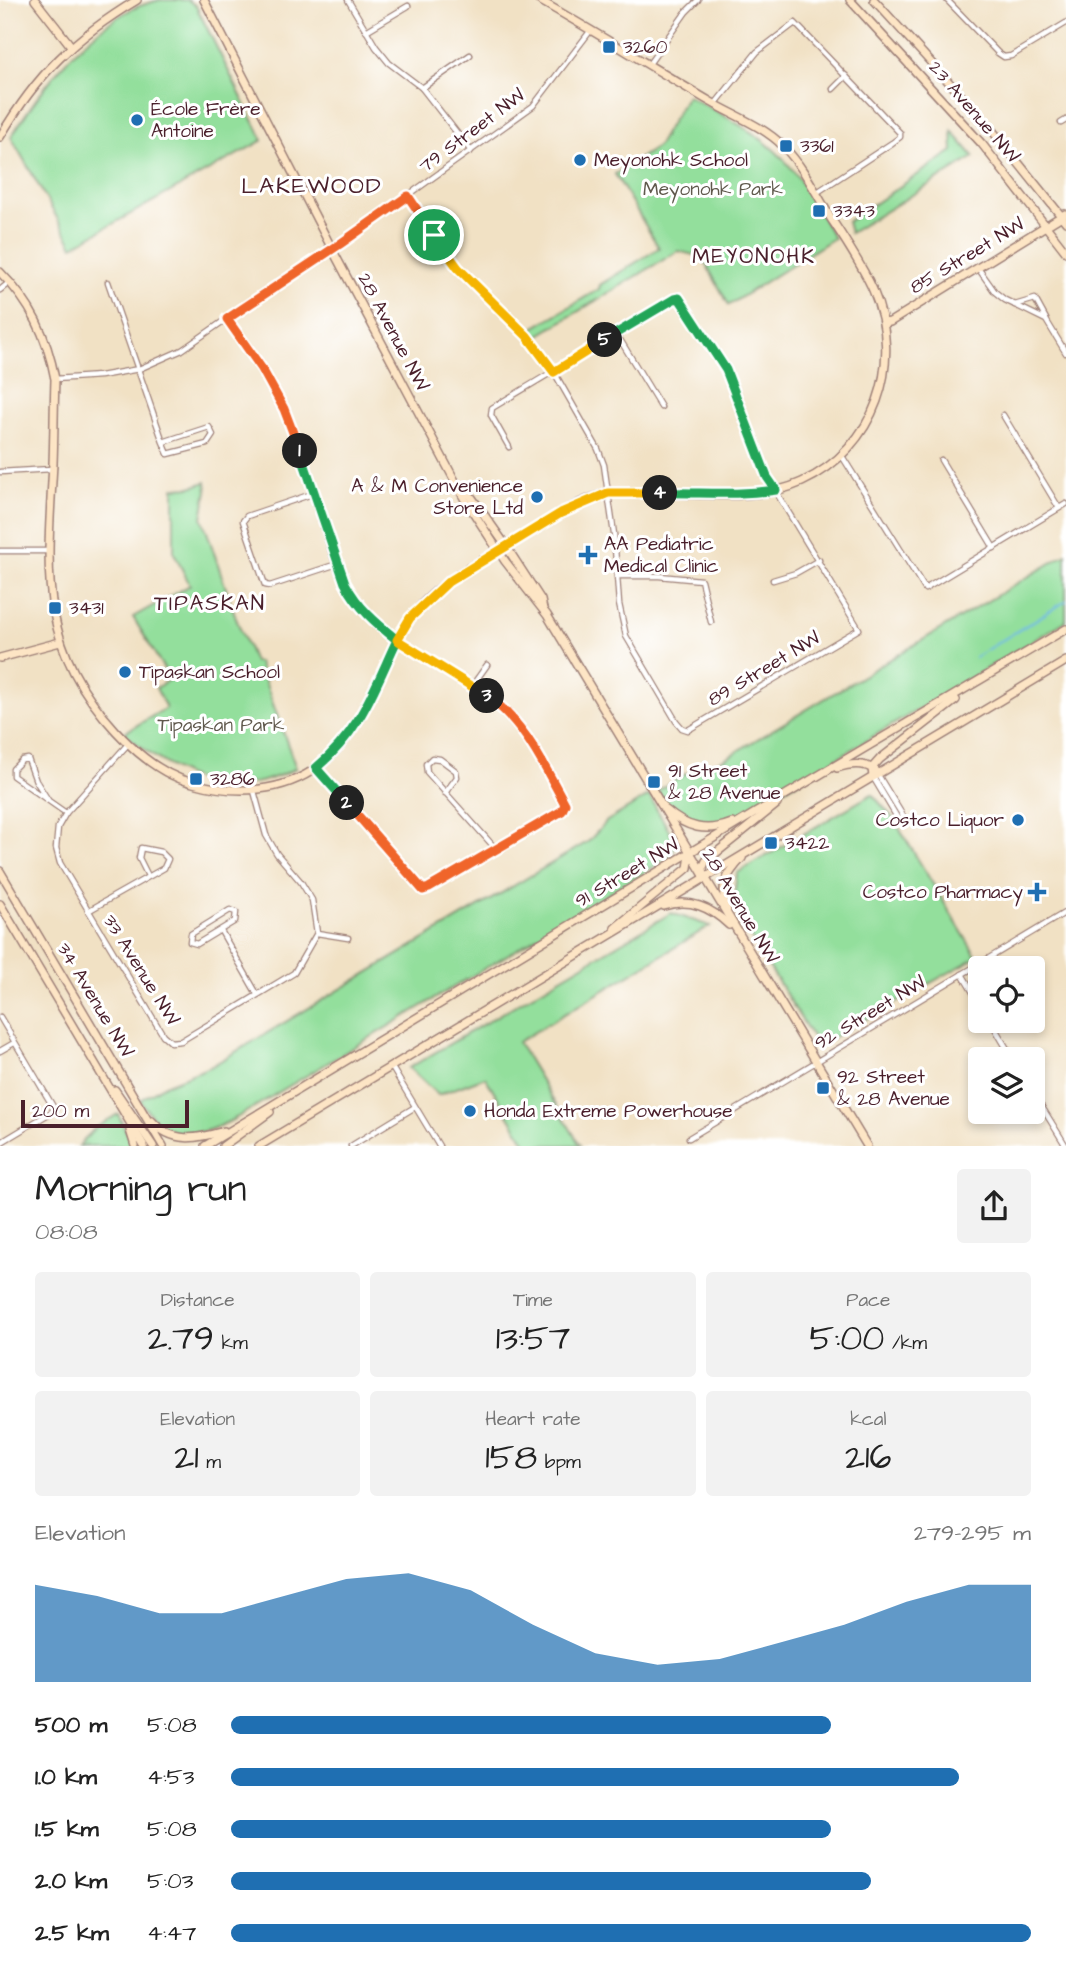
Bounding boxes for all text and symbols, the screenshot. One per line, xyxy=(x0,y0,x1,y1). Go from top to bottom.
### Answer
place label: 3260 xyxy=(623,34,667,61)
marker: 3260 xyxy=(601,39,617,55)
street label: 23 Avenue NW xyxy=(922,55,1026,169)
street label: 79 Street NW xyxy=(414,82,531,180)
place label: École Frère Antoine xyxy=(151,96,261,145)
marker: École Frère Antoine xyxy=(129,112,145,128)
place label: 3361 xyxy=(800,133,834,160)
marker: 3361 xyxy=(778,138,794,154)
place label: Meyonohk School xyxy=(594,147,748,175)
marker: Meyonohk School xyxy=(572,152,588,168)
district label: LAKEWOOD xyxy=(241,170,383,202)
park label: Meyonohk Park xyxy=(643,176,783,204)
place label: 3343 xyxy=(833,198,875,225)
marker: 3343 xyxy=(811,203,827,219)
pin xyxy=(404,205,464,265)
street label: 85 Street NW xyxy=(905,211,1030,301)
icon: arrive xyxy=(415,216,453,254)
district label: MEYONOHK xyxy=(692,242,816,271)
street label: 28 Avenue NW xyxy=(351,268,435,396)
pin: 5 xyxy=(588,322,622,358)
text: 5 xyxy=(598,326,611,353)
pin: 1 xyxy=(282,434,318,468)
text: 1 xyxy=(298,437,301,464)
place label: A & M Convenience Store Ltd xyxy=(351,473,523,522)
pin: 4 xyxy=(642,476,678,510)
text: 4 xyxy=(653,479,666,506)
marker: A & M Convenience Store Ltd xyxy=(529,489,545,505)
place label: AA Pediatric Medical Clinic xyxy=(604,531,719,580)
marker: AA Pediatric Medical Clinic xyxy=(578,545,598,565)
district label: TIPASKAN xyxy=(154,589,266,618)
place label: 3431 xyxy=(69,595,104,622)
marker: 3431 xyxy=(47,600,63,616)
street label: 89 Street NW xyxy=(703,625,825,713)
place label: Tipaskan School xyxy=(139,659,280,686)
marker: Tipaskan School xyxy=(117,664,133,680)
pin: 3 xyxy=(470,678,504,714)
text: 3 xyxy=(482,682,491,709)
park label: Tipaskan Park xyxy=(158,712,285,739)
place label: 91 Street & 28 Avenue xyxy=(668,758,781,807)
place label: 3286 xyxy=(210,766,255,793)
marker: 3286 xyxy=(188,771,204,787)
marker: 91 Street & 28 Avenue xyxy=(646,774,662,790)
pin: 2 xyxy=(330,786,364,820)
text: 2 xyxy=(341,789,352,816)
place label: Costco Liquor xyxy=(876,807,1005,834)
marker: Costco Liquor xyxy=(1010,812,1026,828)
place label: 3422 xyxy=(785,830,829,857)
street label: 91 Street NW xyxy=(570,831,684,915)
marker: 3422 xyxy=(763,835,779,851)
street label: 28 Avenue NW xyxy=(695,843,785,969)
place label: Costco Pharmacy xyxy=(863,879,1024,907)
marker: Costco Pharmacy xyxy=(1029,884,1045,900)
street label: 33 Avenue NW xyxy=(96,909,186,1031)
street label: 34 Avenue NW xyxy=(50,938,140,1062)
map controls xyxy=(968,956,1045,1124)
button: locate xyxy=(968,956,1045,1033)
street label: 92 Street NW xyxy=(809,969,931,1057)
button: layers xyxy=(968,1047,1045,1124)
place label: 92 Street & 28 Avenue xyxy=(837,1064,950,1113)
marker: 92 Street & 28 Avenue xyxy=(815,1080,831,1096)
scale bar xyxy=(21,1097,189,1128)
text: 200 m xyxy=(32,1098,89,1125)
place label: Honda Extreme Powerhouse xyxy=(484,1098,733,1125)
marker: Honda Extreme Powerhouse xyxy=(462,1103,478,1119)
text: Morning run xyxy=(35,1164,247,1216)
button: share xyxy=(957,1169,1031,1243)
text: 08:08 xyxy=(35,1216,98,1248)
text: Distance xyxy=(161,1287,235,1314)
text: Time xyxy=(513,1287,553,1314)
text: Pace xyxy=(846,1287,890,1314)
text: 2.79 xyxy=(147,1314,214,1363)
text: 13:57 xyxy=(496,1314,570,1363)
text: 5:00 xyxy=(810,1314,884,1363)
text: km xyxy=(214,1330,248,1357)
text: /km xyxy=(884,1330,927,1357)
text: Elevation xyxy=(160,1406,235,1433)
text: Heart rate xyxy=(485,1406,581,1433)
text: kcal xyxy=(850,1406,887,1433)
text: 21 xyxy=(174,1433,199,1482)
text: 158 xyxy=(485,1433,537,1482)
text: 216 xyxy=(845,1433,892,1482)
text: m xyxy=(199,1449,221,1476)
text: bpm xyxy=(537,1449,581,1476)
text: Elevation xyxy=(35,1517,126,1549)
text: 279–295 m xyxy=(914,1517,1031,1549)
text: 500 m xyxy=(35,1709,107,1741)
text: 5:08 xyxy=(147,1709,197,1741)
text: 1.0 km xyxy=(35,1761,97,1793)
text: 4:53 xyxy=(147,1761,194,1793)
text: 1.5 km xyxy=(35,1813,99,1845)
text: 5:08 xyxy=(147,1813,197,1845)
text: 2.0 km xyxy=(35,1865,107,1897)
text: 5:03 xyxy=(147,1865,193,1897)
text: 2.5 km xyxy=(35,1917,109,1949)
text: 4:47 xyxy=(147,1917,196,1949)

